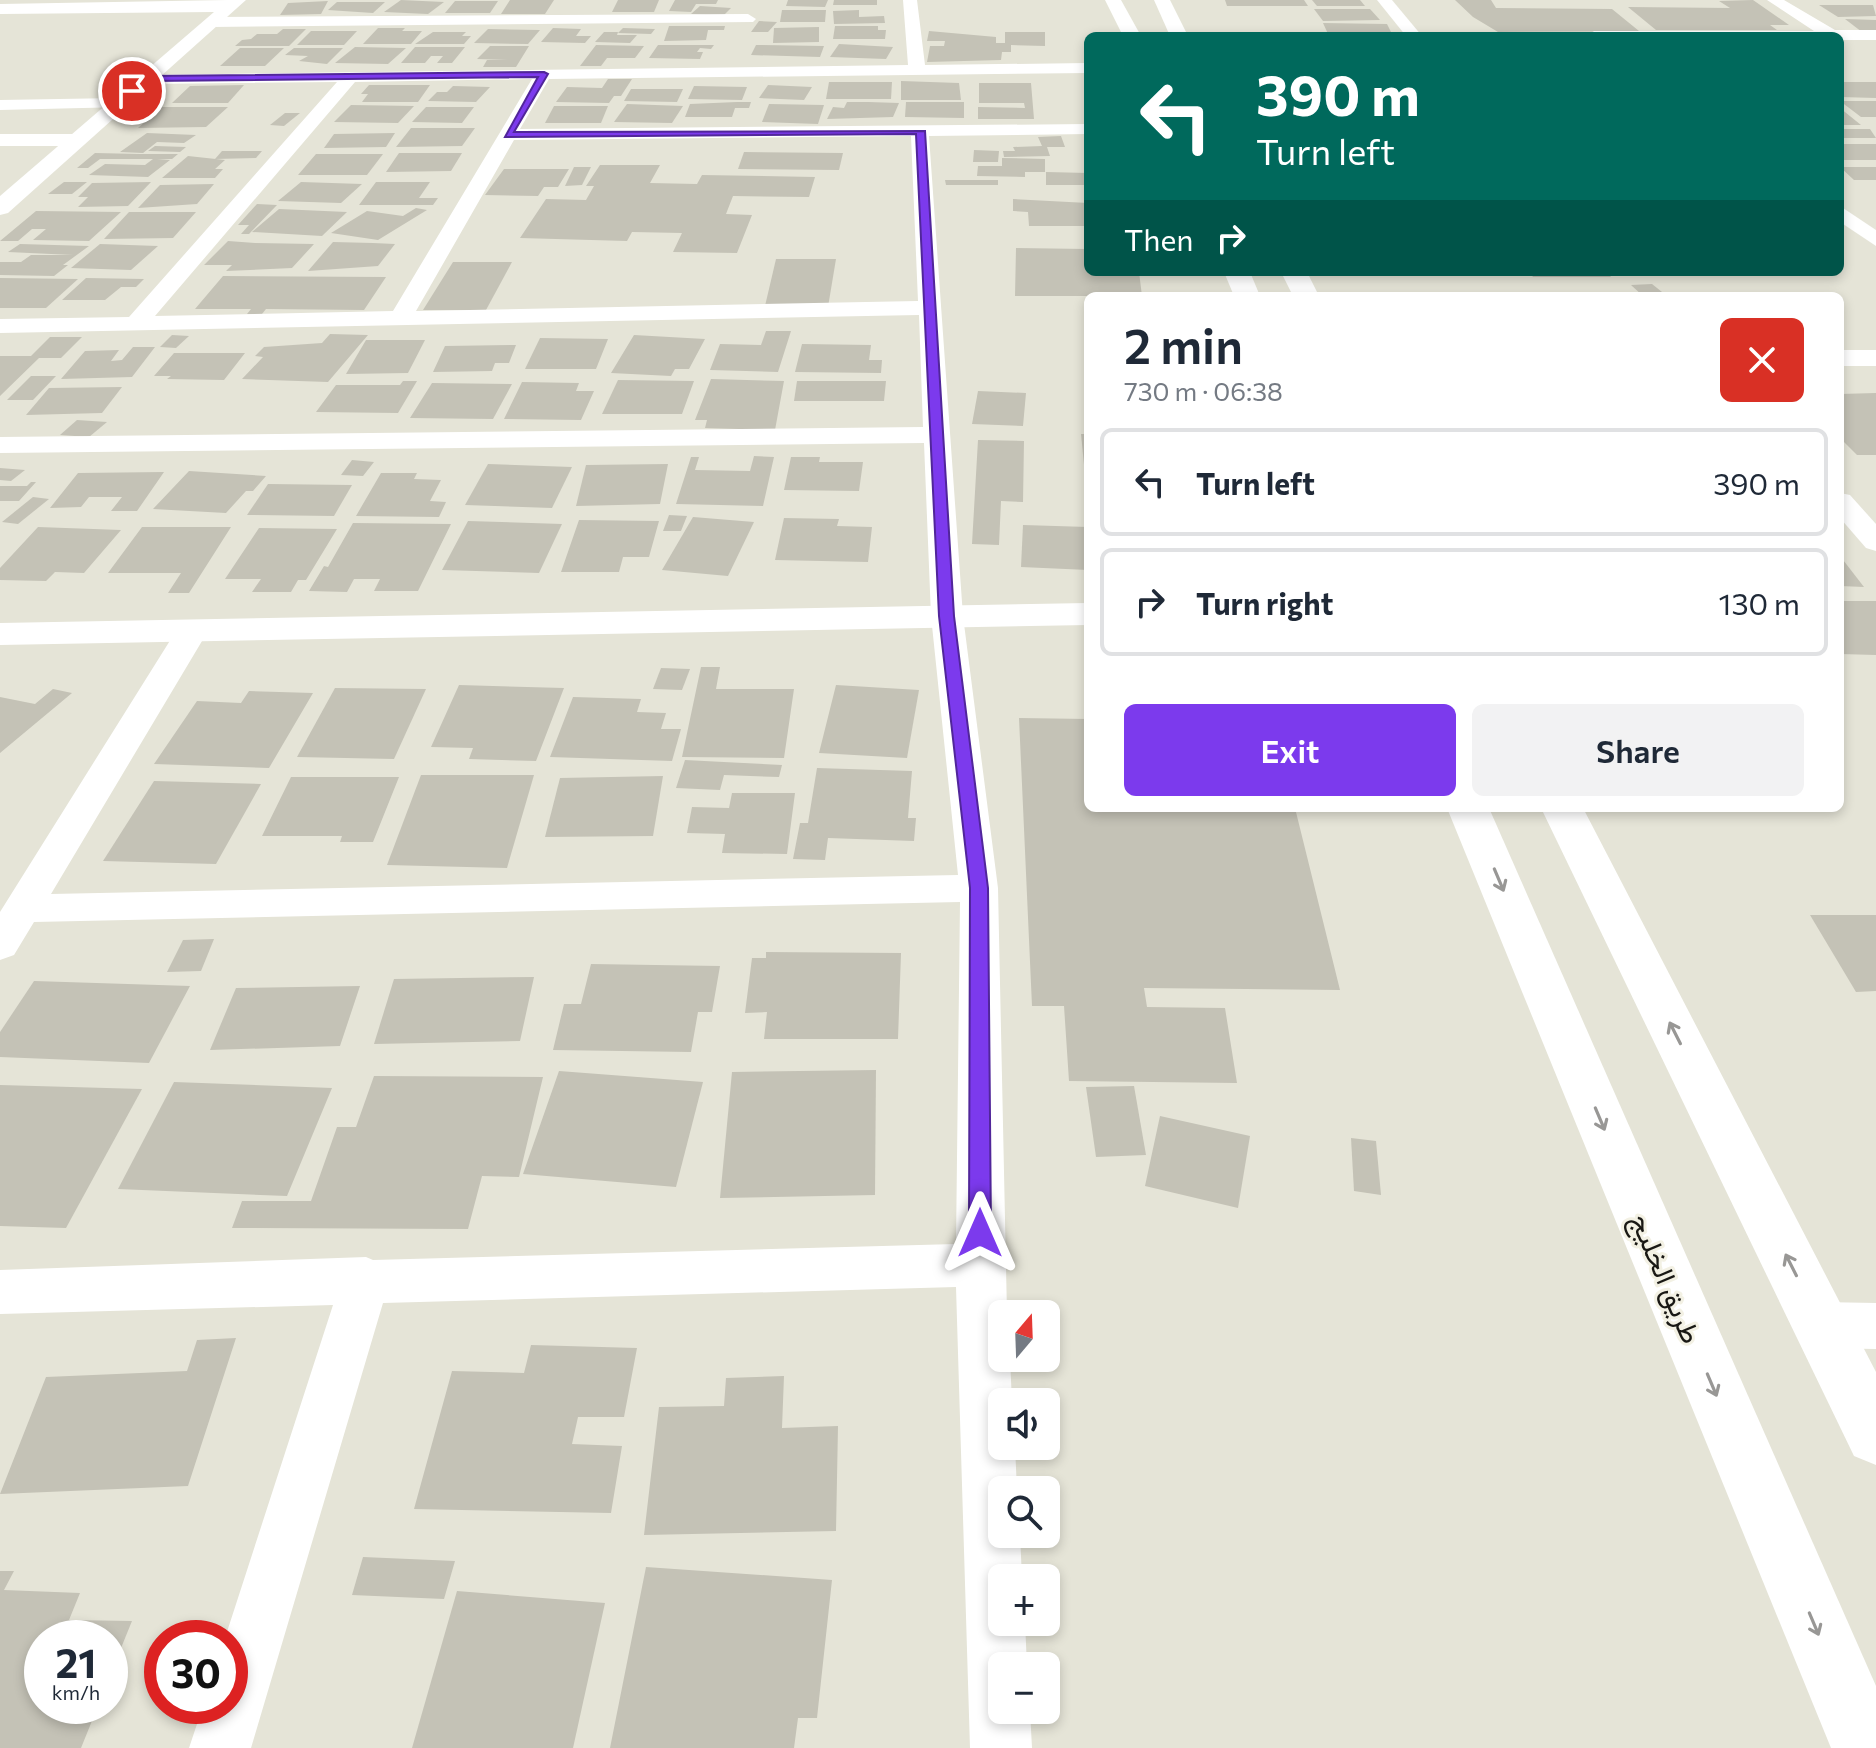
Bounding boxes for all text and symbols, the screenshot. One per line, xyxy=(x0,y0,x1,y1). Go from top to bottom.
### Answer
pin xyxy=(98,57,166,125)
text: 390 m xyxy=(1256,59,1420,128)
icon: left xyxy=(1124,64,1228,168)
icon: arrive xyxy=(110,69,154,113)
text: Turn left xyxy=(1256,128,1395,172)
icon: right xyxy=(1209,216,1253,260)
text: Then xyxy=(1124,220,1193,257)
text: 2 min xyxy=(1124,315,1243,374)
button: close xyxy=(1720,318,1804,402)
text: 730 m · 06:38 xyxy=(1124,375,1283,406)
icon: left xyxy=(1128,460,1172,504)
text: Turn left xyxy=(1196,464,1315,501)
text: 390 m xyxy=(1713,464,1800,501)
icon: right xyxy=(1128,580,1172,624)
text: Turn right xyxy=(1196,584,1333,621)
text: 130 m xyxy=(1719,584,1800,621)
button: Exit xyxy=(1124,704,1456,796)
button: Share xyxy=(1472,704,1804,796)
one-way arrow xyxy=(1492,867,1507,892)
one-way arrow xyxy=(1667,1021,1682,1045)
one-way arrow xyxy=(1593,1107,1608,1131)
position arrow xyxy=(938,1191,1022,1275)
street label: طريق الخليج xyxy=(1621,1208,1710,1350)
one-way arrow xyxy=(1783,1254,1798,1278)
north arrow xyxy=(988,1300,1060,1372)
map controls xyxy=(988,1300,1060,1724)
one-way arrow xyxy=(1706,1372,1721,1397)
button: sound xyxy=(988,1388,1060,1460)
button: search xyxy=(988,1476,1060,1548)
button: + xyxy=(988,1564,1060,1636)
one-way arrow xyxy=(1807,1611,1822,1636)
speed limit sign: 30 xyxy=(144,1620,248,1724)
text: 21 xyxy=(56,1637,96,1686)
button: − xyxy=(988,1652,1060,1724)
text: km/h xyxy=(52,1680,100,1704)

